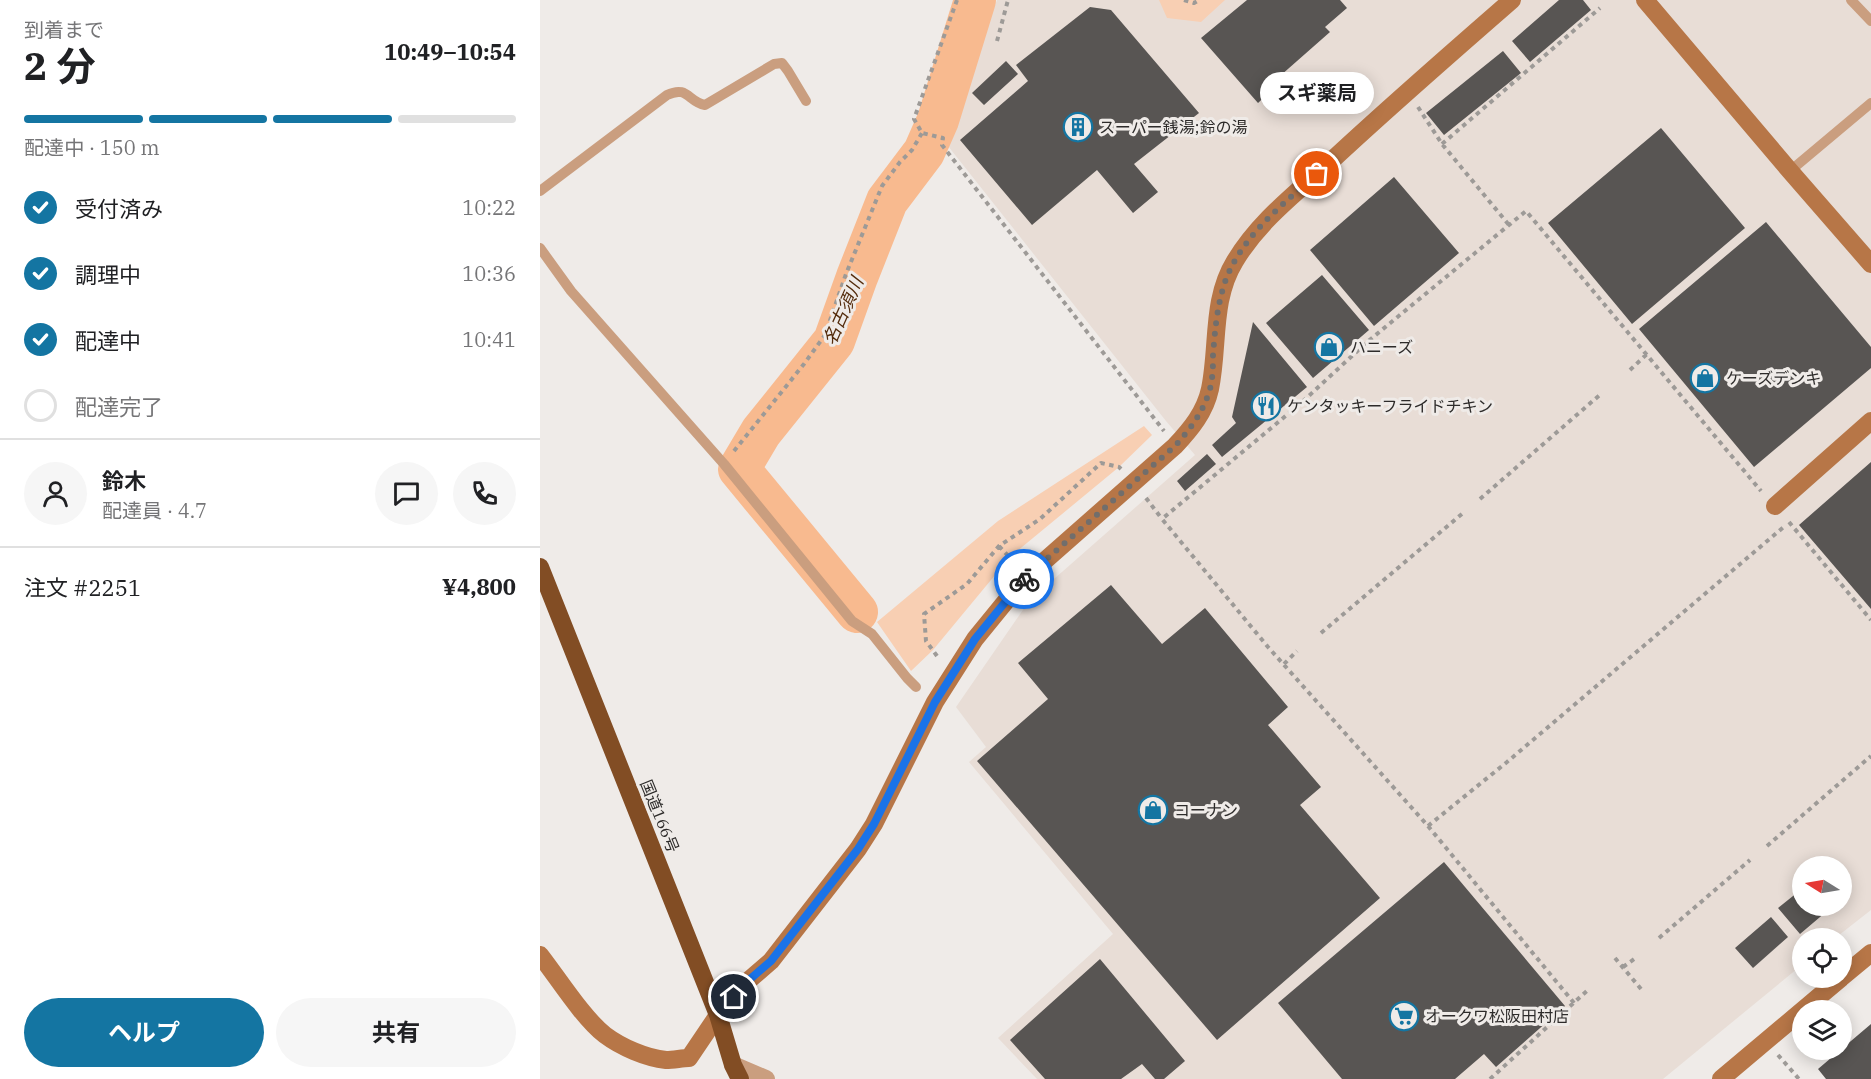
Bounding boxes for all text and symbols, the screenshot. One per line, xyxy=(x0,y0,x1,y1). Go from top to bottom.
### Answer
text: 到着まで xyxy=(24,16,104,43)
text: 10:49–10:54 xyxy=(384,37,516,66)
text: 2 分 xyxy=(24,40,95,91)
callout: スギ薬局 xyxy=(1260,72,1374,114)
text: スギ薬局 xyxy=(1277,79,1357,106)
building icon: スーパー銭湯;鈴の湯 xyxy=(1062,111,1094,143)
place label: スーパー銭湯;鈴の湯 xyxy=(1099,117,1247,137)
text: 配達中 · 150 m xyxy=(24,134,159,161)
pin xyxy=(1291,148,1342,199)
icon: bag xyxy=(1300,157,1333,190)
icon: check xyxy=(24,191,57,224)
text: 受付済み xyxy=(75,194,163,223)
text: 10:22 xyxy=(462,194,516,221)
icon: check xyxy=(24,257,57,290)
text: 調理中 xyxy=(75,260,141,289)
text: 10:36 xyxy=(462,260,516,287)
water label: 名古須川 xyxy=(818,272,869,349)
icon: check xyxy=(24,323,57,356)
text: 配達中 xyxy=(75,326,141,355)
text: 10:41 xyxy=(462,326,516,353)
shop icon: ハニーズ xyxy=(1313,331,1345,363)
place label: ハニーズ xyxy=(1350,337,1413,357)
shop icon: ケーズデンキ xyxy=(1689,362,1721,394)
place label: ケーズデンキ xyxy=(1726,368,1821,388)
restaurant icon: ケンタッキーフライドチキン xyxy=(1250,390,1282,422)
text: 配達完了 xyxy=(75,392,163,421)
place label: ケンタッキーフライドチキン xyxy=(1287,396,1493,416)
button: person xyxy=(24,462,87,525)
button: chat xyxy=(375,462,438,525)
button: phone xyxy=(453,462,516,525)
text: 鈴木 xyxy=(102,466,146,495)
text: 配達員 · 4.7 xyxy=(102,497,207,524)
courier xyxy=(994,549,1054,609)
icon: bike xyxy=(1008,563,1041,596)
text: ¥4,800 xyxy=(442,572,516,601)
text: 注文 #2251 xyxy=(24,573,141,602)
street label: 国道166号 xyxy=(636,777,684,855)
shop icon: コーナン xyxy=(1137,794,1169,826)
place label: コーナン xyxy=(1174,800,1238,820)
north arrow xyxy=(1792,856,1852,916)
map controls xyxy=(1792,856,1852,1060)
button: locate xyxy=(1792,928,1852,988)
pin xyxy=(708,971,759,1022)
icon: home xyxy=(717,980,750,1013)
button: ヘルプ xyxy=(24,998,264,1067)
button: 共有 xyxy=(276,998,516,1067)
supermarket icon: オークワ松阪田村店 xyxy=(1388,1000,1420,1032)
button: layers xyxy=(1792,1000,1852,1060)
place label: オークワ松阪田村店 xyxy=(1425,1006,1569,1026)

